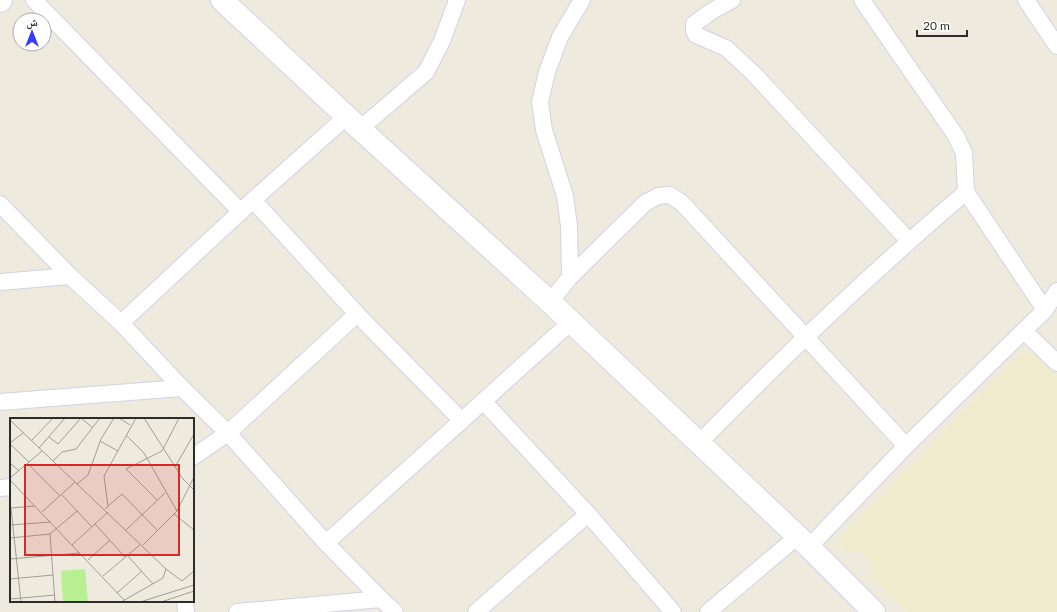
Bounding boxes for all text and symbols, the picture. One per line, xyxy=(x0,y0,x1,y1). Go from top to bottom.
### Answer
north arrow xyxy=(12,12,52,52)
scale bar xyxy=(917,12,967,38)
text: ش xyxy=(26,15,38,30)
text: 20 m xyxy=(923,18,950,33)
inset map xyxy=(10,418,194,602)

